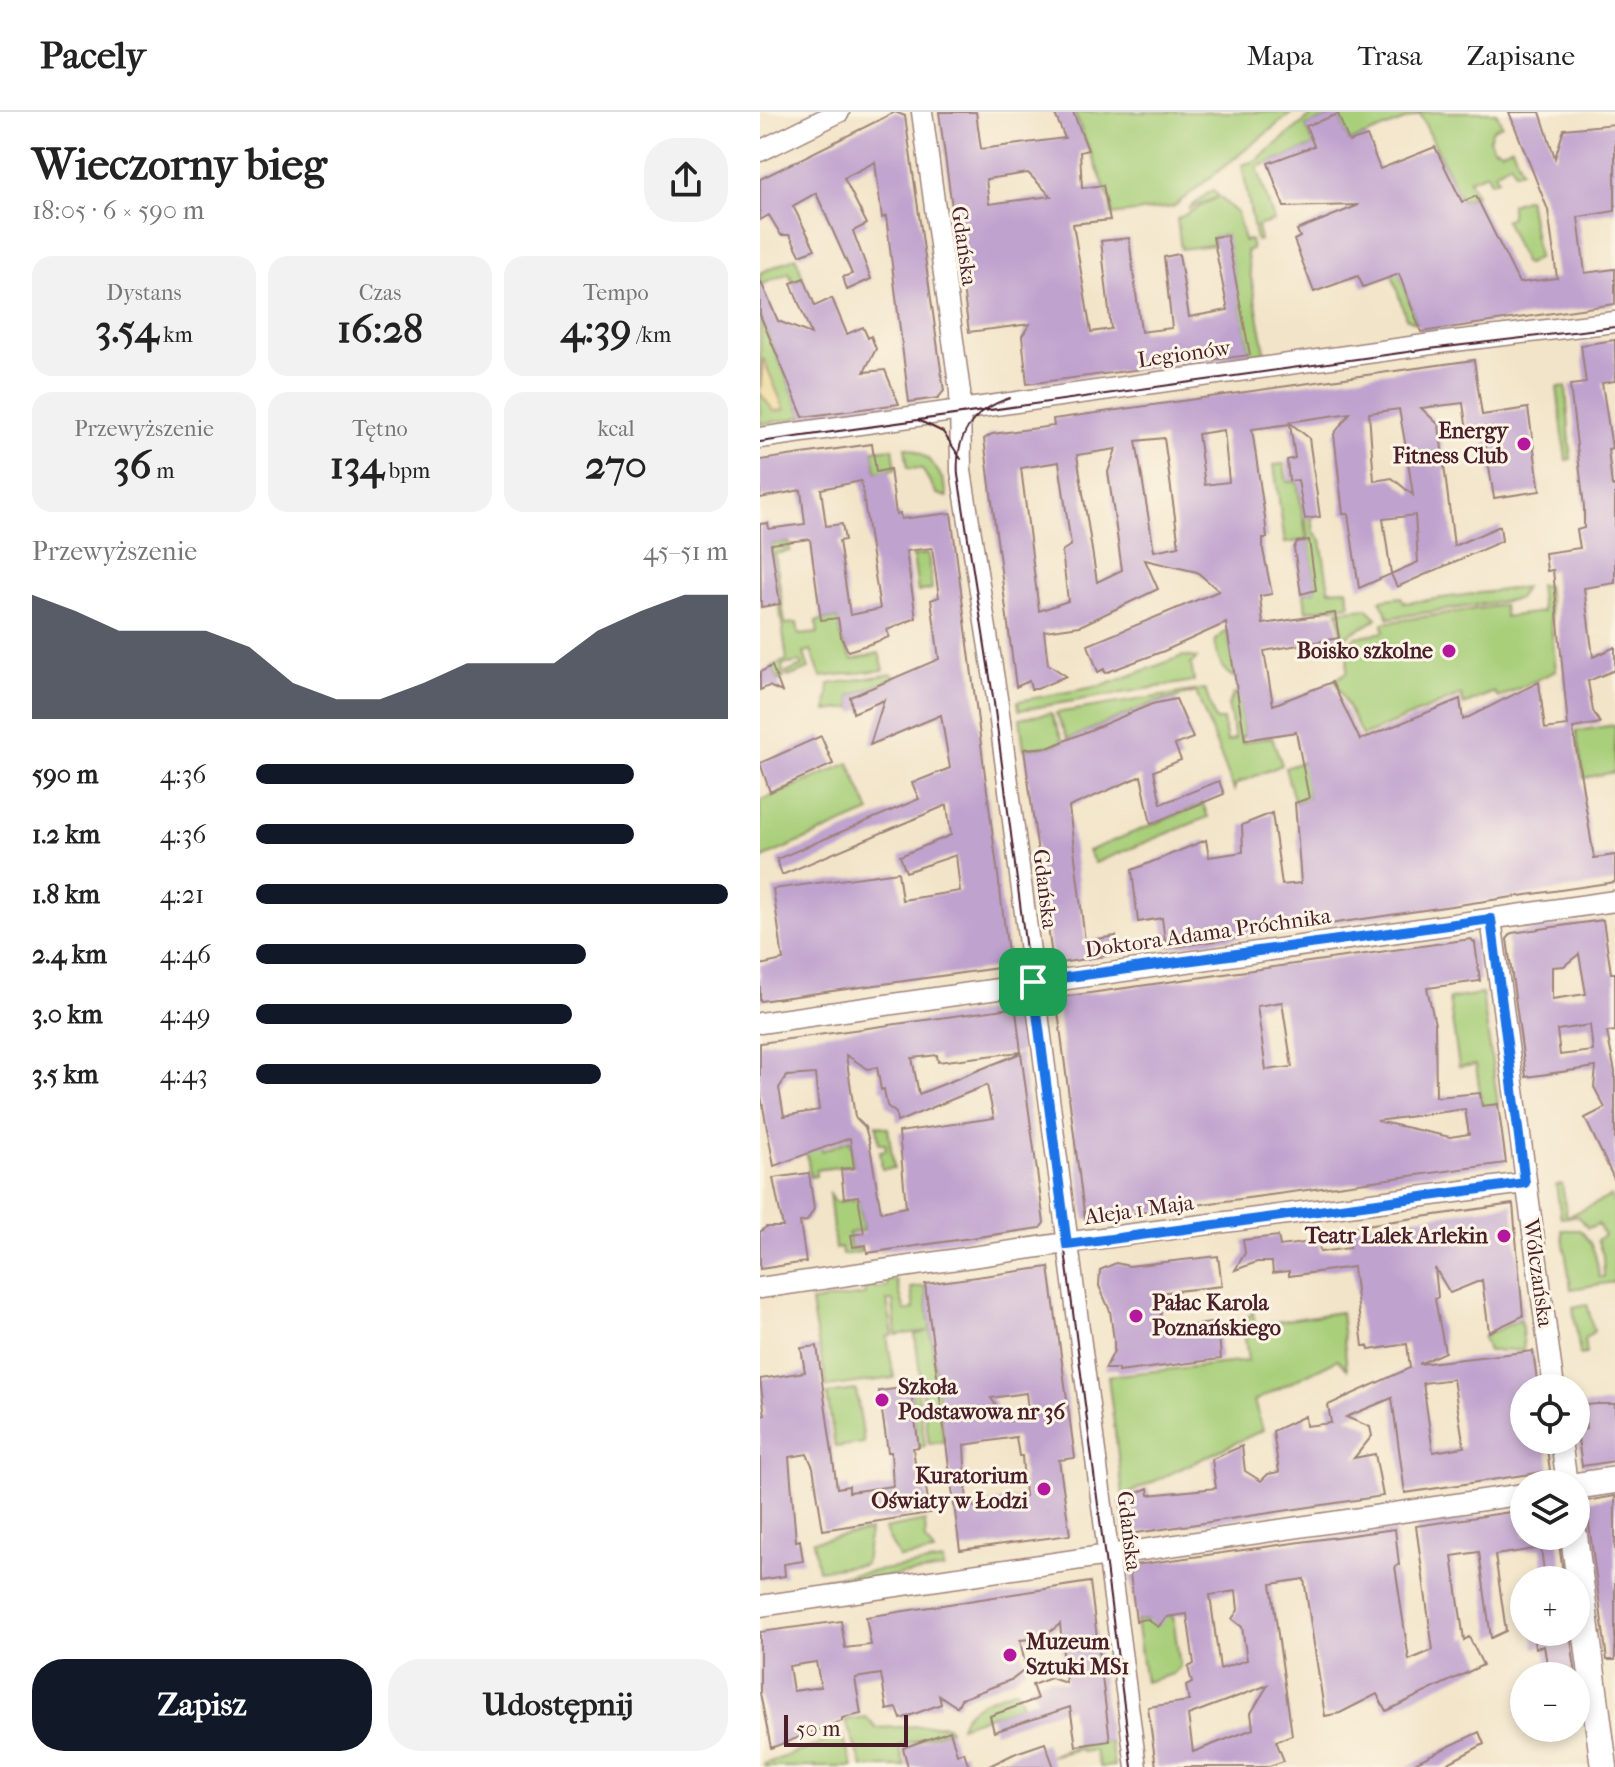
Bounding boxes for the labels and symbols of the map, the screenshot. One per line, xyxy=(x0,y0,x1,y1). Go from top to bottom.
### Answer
street label: Gdańska xyxy=(946,205,983,288)
street label: Legionów xyxy=(1136,335,1233,373)
place label: Energy Fitness Club xyxy=(1392,418,1509,469)
marker: Energy Fitness Club xyxy=(1515,435,1533,453)
place label: Boisko szkolne xyxy=(1297,638,1433,664)
marker: Boisko szkolne xyxy=(1440,642,1458,660)
street label: Gdańska xyxy=(1027,848,1063,931)
street label: Doktora Adama Próchnika xyxy=(1083,903,1333,963)
pin xyxy=(999,948,1067,1016)
street label: Aleja 1 Maja xyxy=(1082,1189,1196,1231)
street label: Wólczańska xyxy=(1517,1216,1559,1330)
place label: Teatr Lalek Arlekin xyxy=(1304,1223,1488,1249)
marker: Teatr Lalek Arlekin xyxy=(1495,1227,1513,1245)
place label: Pałac Karola Poznańskiego xyxy=(1152,1290,1281,1341)
marker: Pałac Karola Poznańskiego xyxy=(1127,1307,1145,1325)
place label: Szkoła Podstawowa nr 36 xyxy=(898,1374,1066,1425)
marker: Szkoła Podstawowa nr 36 xyxy=(873,1391,891,1409)
place label: Kuratorium Oświaty w Łodzi xyxy=(871,1463,1029,1514)
marker: Kuratorium Oświaty w Łodzi xyxy=(1035,1480,1053,1498)
street label: Gdańska xyxy=(1111,1490,1147,1573)
place label: Muzeum Sztuki MS1 xyxy=(1025,1629,1129,1680)
marker: Muzeum Sztuki MS1 xyxy=(1001,1646,1019,1664)
scale bar xyxy=(784,1711,908,1747)

